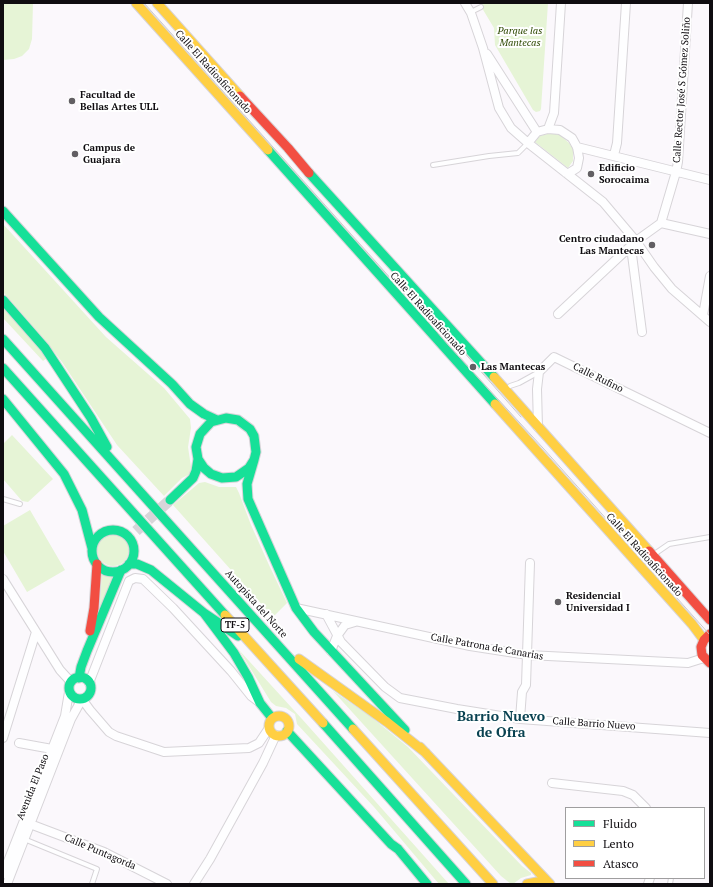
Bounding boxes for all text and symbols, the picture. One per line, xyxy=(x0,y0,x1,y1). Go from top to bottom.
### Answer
street label: Calle Rector José S Gómez Soliño xyxy=(671,17,693,163)
park label: Parque las Mantecas xyxy=(498,25,542,48)
street label: Calle El Radioaficionado xyxy=(172,28,254,116)
place label: Facultad de Bellas Artes ULL xyxy=(80,89,158,112)
marker: Facultad de Bellas Artes ULL xyxy=(67,96,77,106)
place label: Campus de Guajara xyxy=(83,142,135,166)
marker: Campus de Guajara xyxy=(70,149,80,159)
place label: Edificio Sorocaima xyxy=(599,162,649,186)
marker: Edificio Sorocaima xyxy=(586,169,596,179)
place label: Centro ciudadano Las Mantecas xyxy=(559,233,644,256)
marker: Centro ciudadano Las Mantecas xyxy=(647,240,657,250)
street label: Calle El Radioaficionado xyxy=(387,270,469,358)
place label: Las Mantecas xyxy=(481,361,545,373)
street label: Calle Rufino xyxy=(571,361,625,395)
marker: Las Mantecas xyxy=(468,362,478,372)
street label: Calle El Radioaficionado xyxy=(603,511,685,599)
street label: Autopista del Norte xyxy=(222,567,290,641)
place label: Residencial Universidad I xyxy=(566,590,630,614)
marker: Residencial Universidad I xyxy=(553,597,563,607)
road number: TF-5 xyxy=(221,618,249,632)
street label: Calle Patrona de Canarias xyxy=(430,631,544,663)
district label: Barrio Nuevo de Ofra xyxy=(457,709,545,742)
street label: Calle Barrio Nuevo xyxy=(552,715,636,733)
street label: Avenida El Paso xyxy=(14,752,52,822)
legend xyxy=(565,807,705,879)
text: Fluido xyxy=(603,816,637,831)
street label: Calle Puntagorda xyxy=(62,832,138,872)
text: Lento xyxy=(603,836,634,851)
text: Atasco xyxy=(603,856,638,871)

